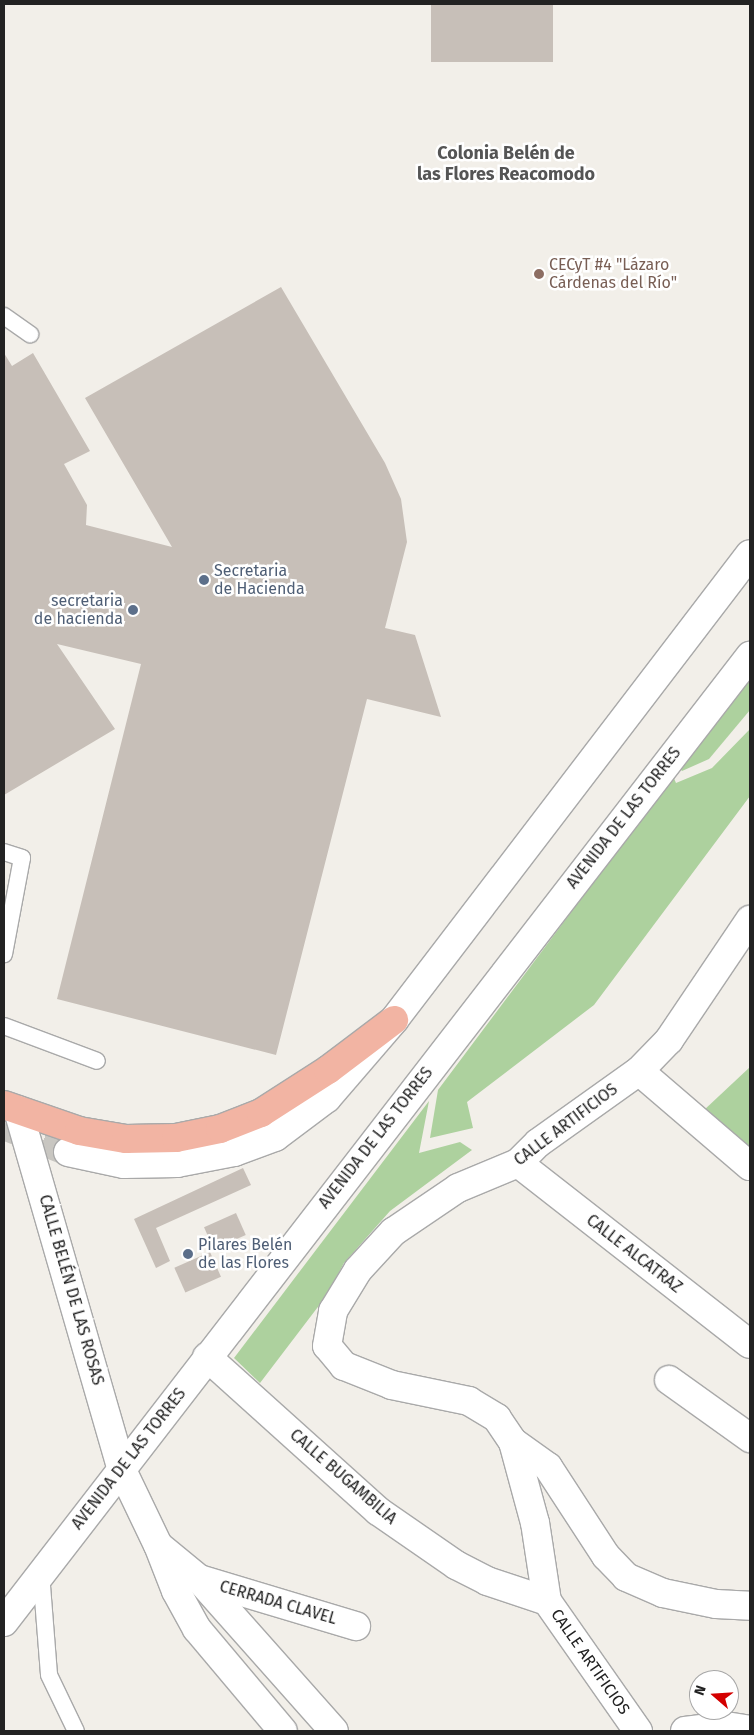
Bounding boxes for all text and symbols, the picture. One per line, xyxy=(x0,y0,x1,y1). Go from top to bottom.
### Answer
district label: Colonia Belén de las Flores Reacomodo xyxy=(417,143,595,186)
place label: CECyT #4 "Lázaro Cárdenas del Río" xyxy=(549,255,677,293)
marker: CECyT #4 "Lázaro Cárdenas del Río" xyxy=(533,268,545,280)
place label: Secretaria de Hacienda xyxy=(214,561,305,599)
marker: Secretaria de Hacienda xyxy=(198,574,210,586)
place label: secretaria de hacienda xyxy=(34,591,123,629)
marker: secretaria de hacienda xyxy=(127,604,139,616)
street label: AVENIDA DE LAS TORRES xyxy=(563,744,685,892)
street label: AVENIDA DE LAS TORRES xyxy=(315,1064,437,1212)
street label: CALLE ARTIFICIOS xyxy=(511,1080,621,1170)
street label: CALLE BELÉN DE LAS ROSAS xyxy=(35,1193,107,1387)
street label: CALLE ALCATRAZ xyxy=(582,1211,686,1297)
place label: Pilares Belén de las Flores xyxy=(198,1235,292,1273)
marker: Pilares Belén de las Flores xyxy=(182,1248,194,1260)
street label: AVENIDA DE LAS TORRES xyxy=(68,1385,190,1533)
street label: CALLE BUGAMBILIA xyxy=(286,1425,400,1529)
street label: CERRADA CLAVEL xyxy=(217,1577,339,1629)
street label: CALLE ARTIFICIOS xyxy=(546,1606,634,1718)
north arrow xyxy=(689,1670,739,1720)
text: N xyxy=(691,1683,710,1697)

